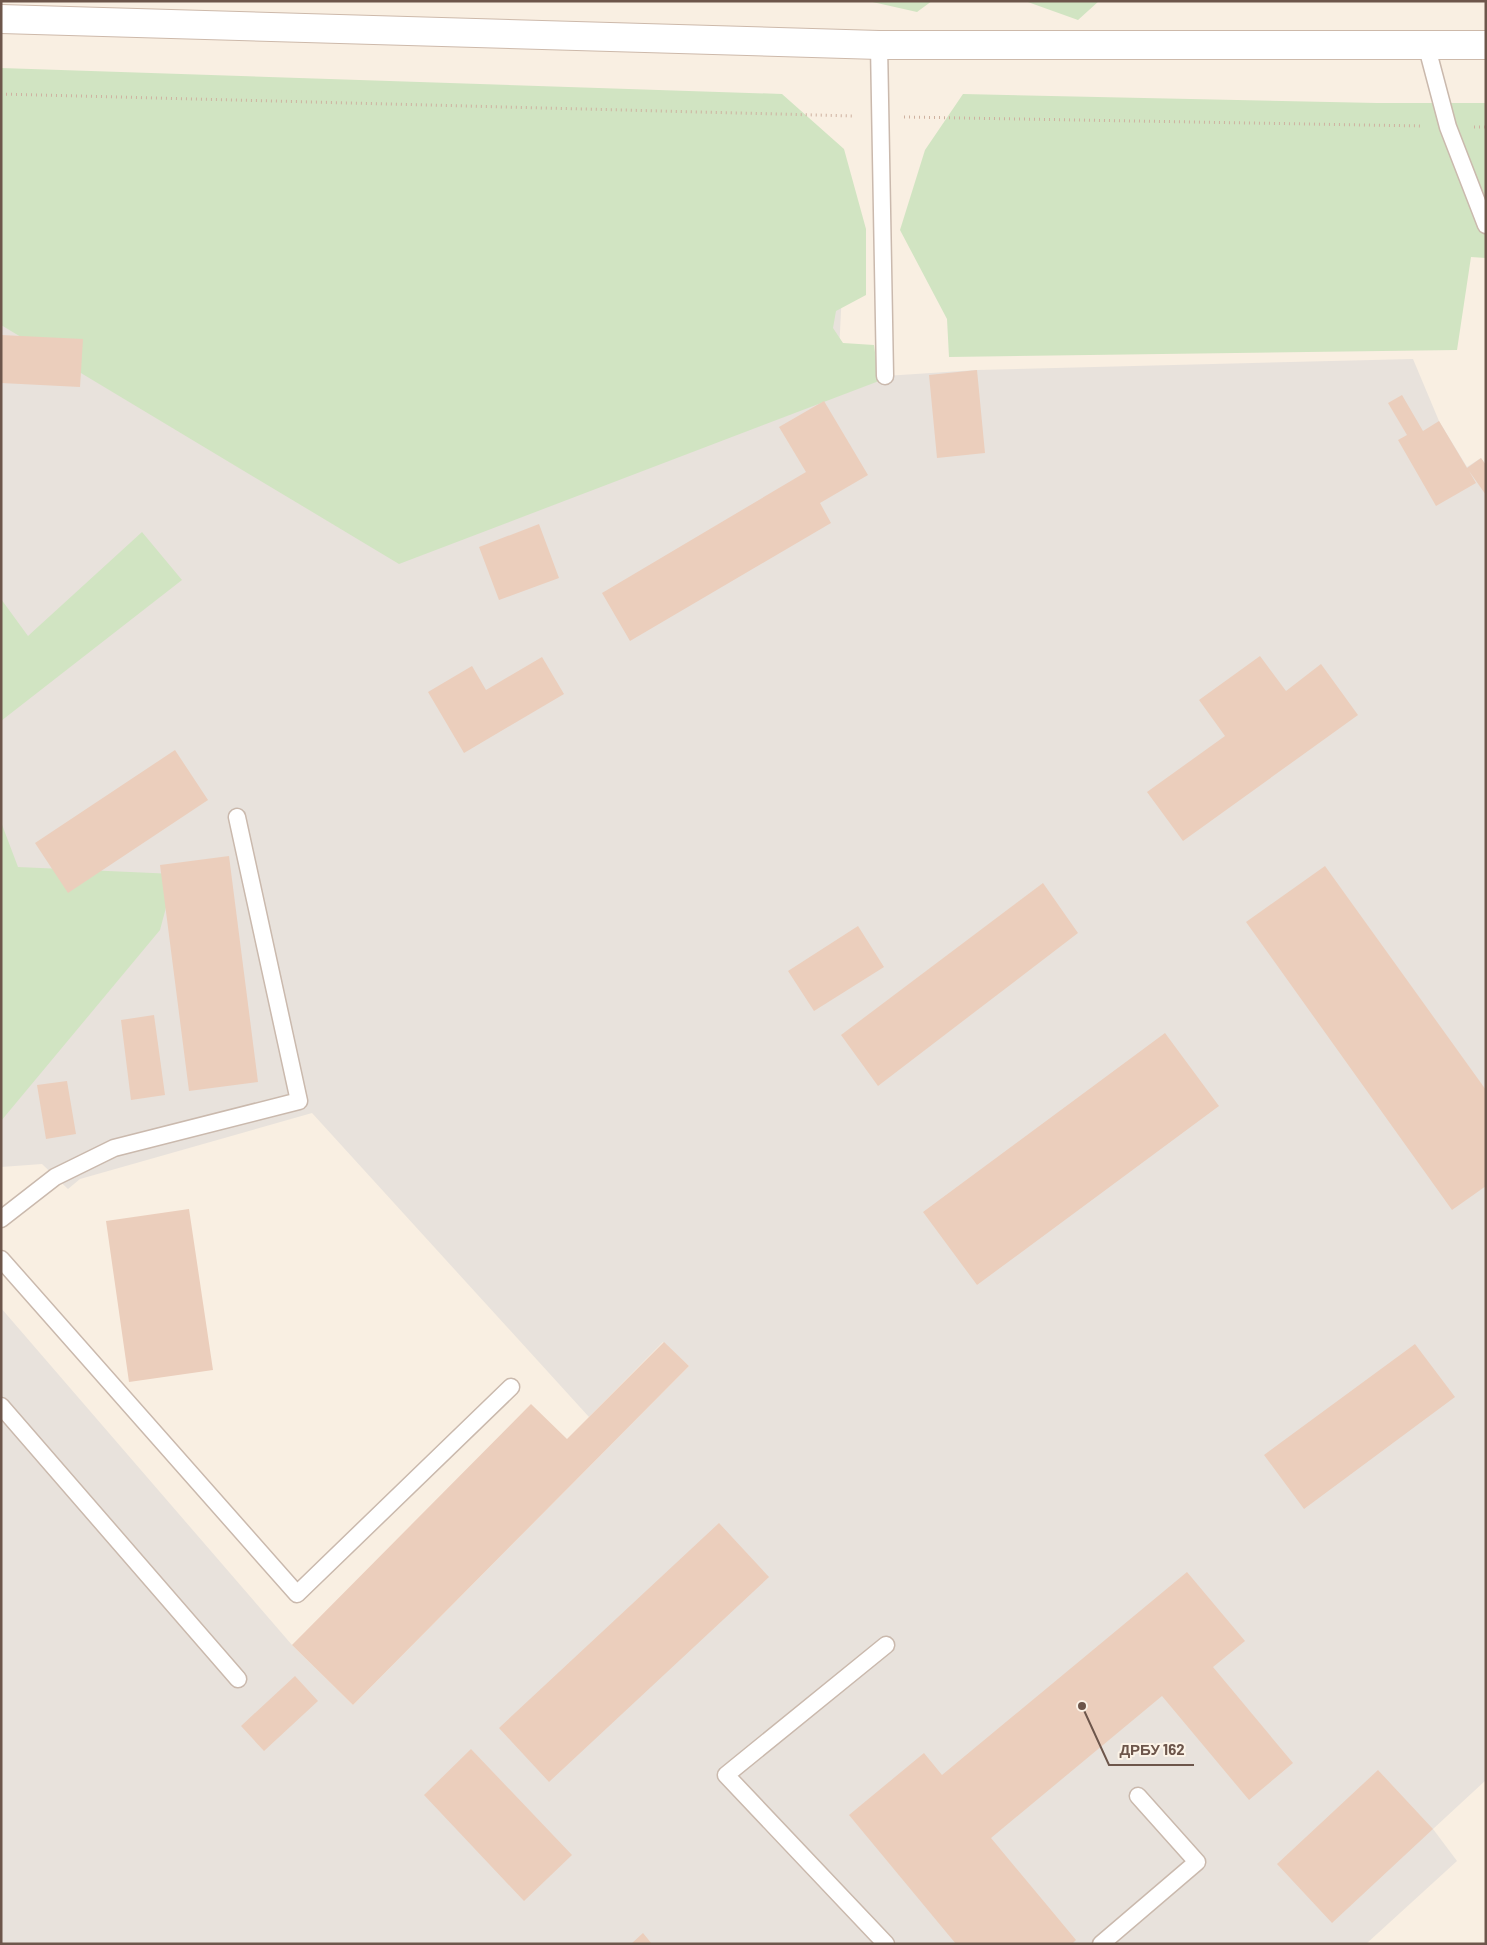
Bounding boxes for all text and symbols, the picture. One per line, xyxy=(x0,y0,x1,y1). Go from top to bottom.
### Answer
callout: ДРБУ 162 xyxy=(1109,1735,1194,1765)
text: ДРБУ 162 xyxy=(1119,1740,1185,1758)

